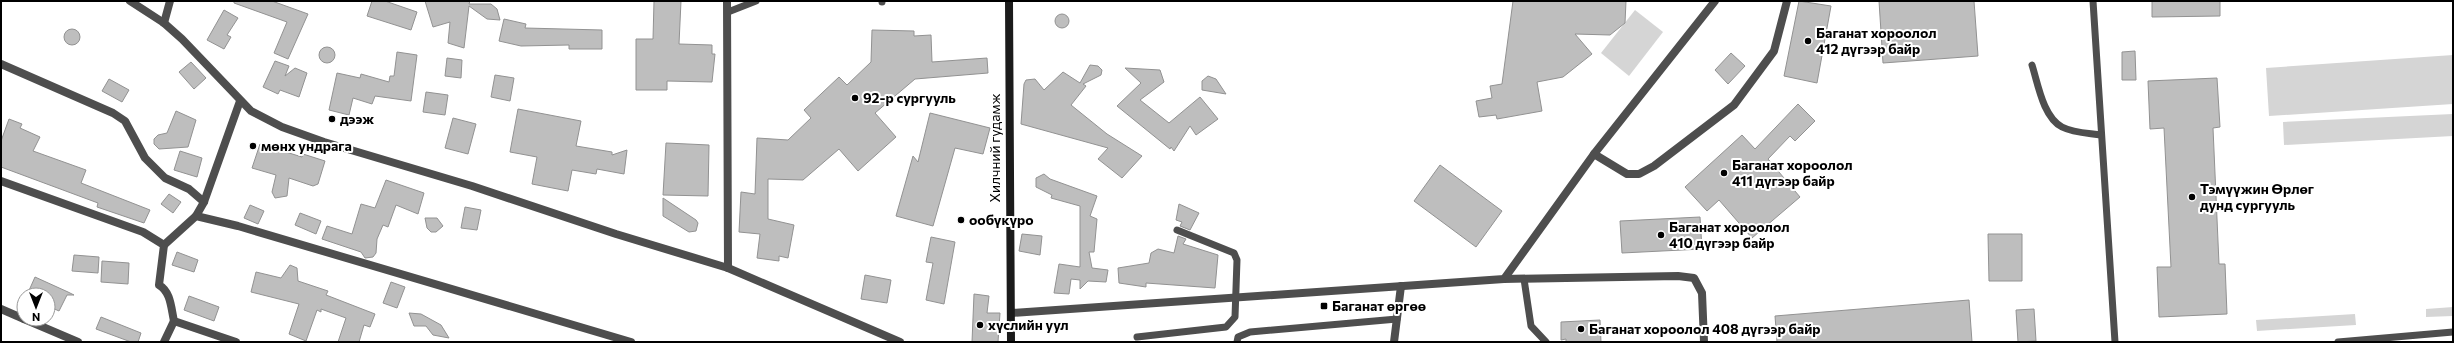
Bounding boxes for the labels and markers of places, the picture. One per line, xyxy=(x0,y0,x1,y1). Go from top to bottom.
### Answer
place label: Баганат хороолол 412 дүгээр байр xyxy=(1816,24,1937,57)
marker: Баганат хороолол 412 дүгээр байр xyxy=(1803,36,1813,46)
place label: 92-р сургууль xyxy=(863,89,956,106)
marker: 92-р сургууль xyxy=(850,93,860,103)
place label: дээж xyxy=(340,110,374,127)
marker: дээж xyxy=(327,114,337,124)
place label: мөнх ундрага xyxy=(261,137,352,154)
marker: мөнх ундрага xyxy=(248,141,258,151)
place label: Баганат хороолол 411 дүгээр байр xyxy=(1732,156,1853,189)
marker: Баганат хороолол 411 дүгээр байр xyxy=(1719,168,1729,178)
place label: Тэмүүжин Өрлөг дунд сургууль xyxy=(2200,180,2314,213)
marker: Тэмүүжин Өрлөг дунд сургууль xyxy=(2187,192,2197,202)
place label: ообүкүро xyxy=(969,211,1034,228)
marker: ообүкүро xyxy=(956,215,966,225)
place label: Баганат хороолол 410 дүгээр байр xyxy=(1669,218,1790,251)
marker: Баганат хороолол 410 дүгээр байр xyxy=(1656,230,1666,240)
place label: Баганат өргөө xyxy=(1332,297,1426,314)
marker: Баганат өргөө xyxy=(1319,301,1329,311)
place label: хүслийн уул xyxy=(988,316,1069,333)
marker: хүслийн уул xyxy=(975,320,985,330)
place label: Баганат хороолол 408 дүгээр байр xyxy=(1589,320,1821,337)
marker: Баганат хороолол 408 дүгээр байр xyxy=(1576,324,1586,334)

